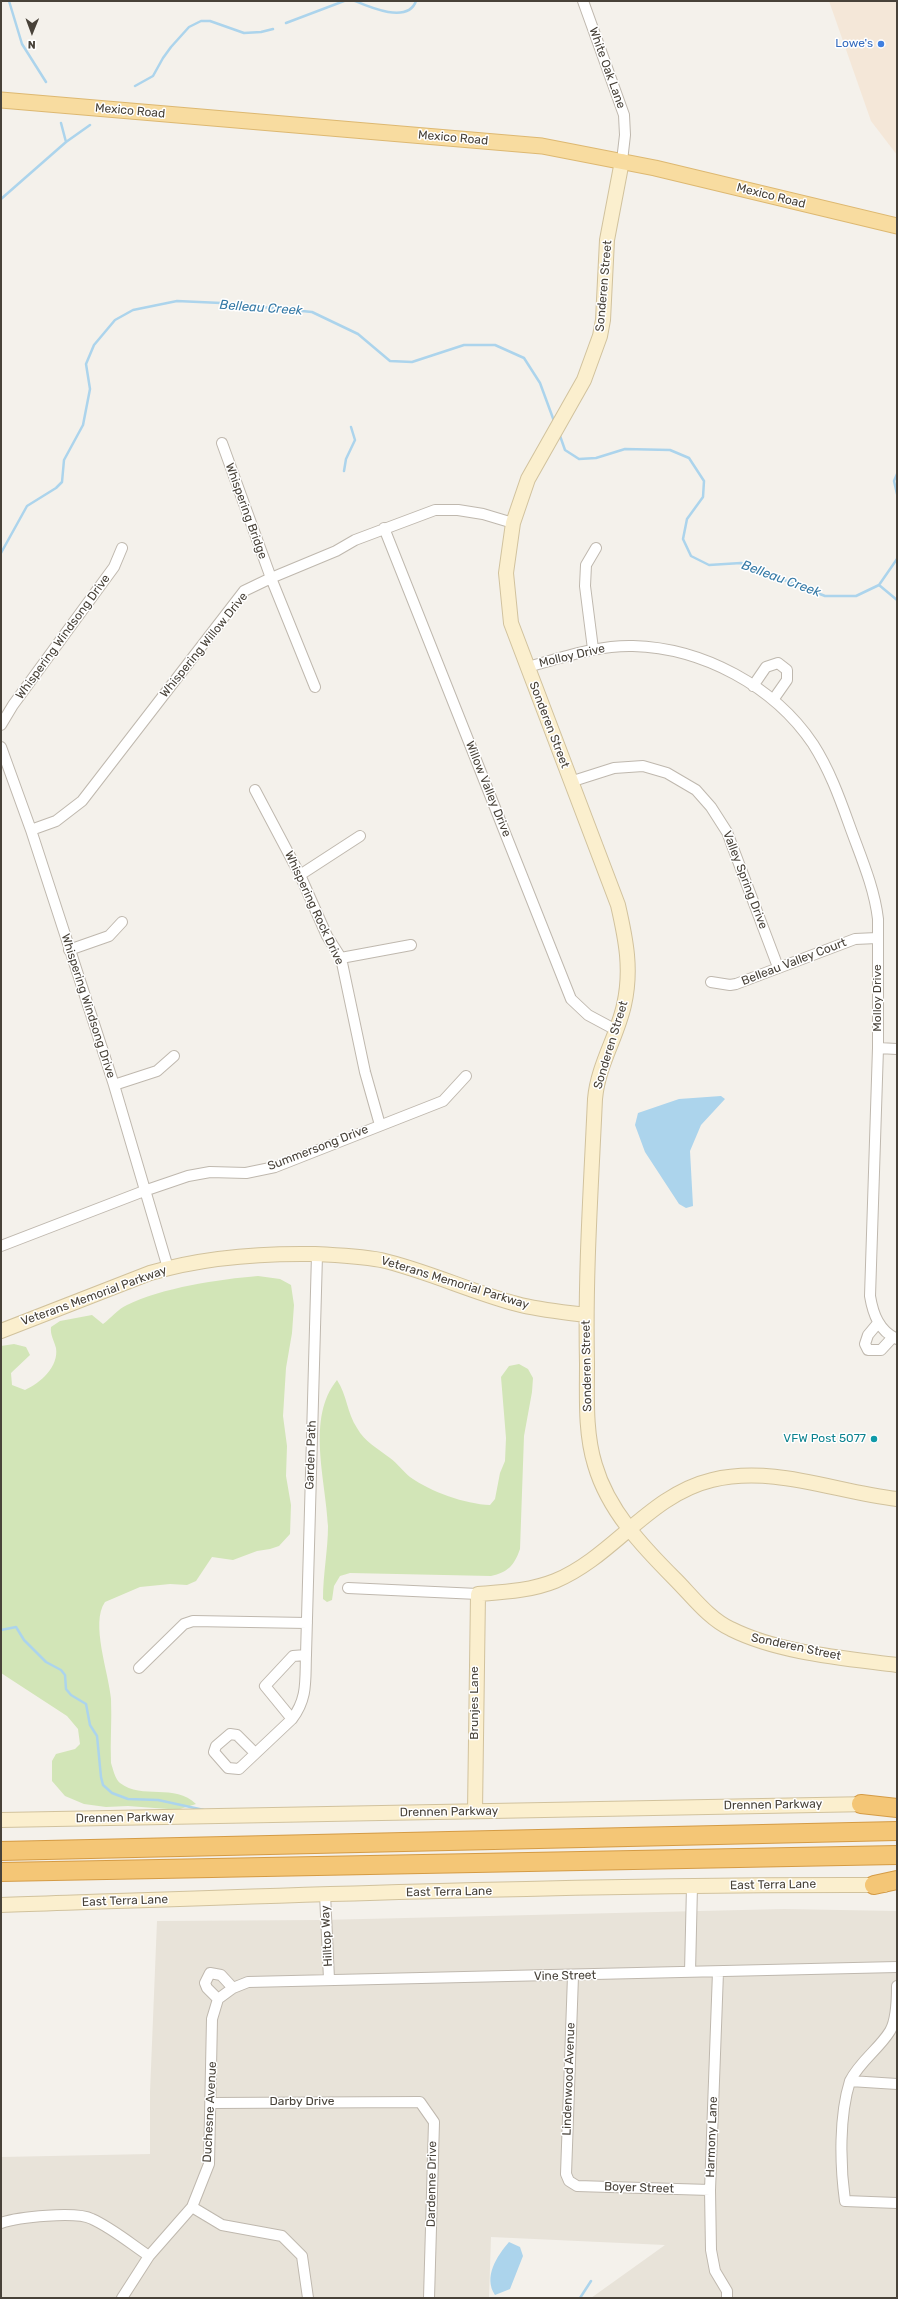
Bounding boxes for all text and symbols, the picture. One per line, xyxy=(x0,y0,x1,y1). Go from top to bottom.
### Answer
north arrow xyxy=(12,12,52,52)
street label: White Oak Lane xyxy=(586,25,628,111)
place label: Lowe's xyxy=(835,37,873,51)
text: N xyxy=(28,38,36,51)
marker: Lowe's xyxy=(876,39,886,49)
street label: Mexico Road xyxy=(94,101,166,121)
street label: Mexico Road xyxy=(417,128,489,148)
street label: Mexico Road xyxy=(735,181,807,211)
street label: Sonderen Street xyxy=(593,240,615,332)
water label: Belleau Creek xyxy=(219,297,303,319)
street label: Whispering Bridge xyxy=(222,461,270,561)
water label: Belleau Creek xyxy=(739,557,823,601)
street label: Whispering Windsong Drive xyxy=(13,572,113,702)
street label: Whispering Willow Drive xyxy=(157,590,251,700)
street label: Molloy Drive xyxy=(538,641,606,671)
street label: Sonderen Street xyxy=(526,680,572,770)
street label: Willow Valley Drive xyxy=(462,739,514,839)
street label: Valley Spring Drive xyxy=(720,829,770,931)
street label: Whispering Rock Drive xyxy=(281,849,347,967)
street label: Whispering Windsong Drive xyxy=(58,932,118,1080)
street label: Belleau Valley Court xyxy=(740,935,848,989)
street label: Molloy Drive xyxy=(871,964,885,1032)
street label: Sonderen Street xyxy=(591,999,631,1091)
street label: Summersong Drive xyxy=(266,1122,370,1174)
street label: Veterans Memorial Parkway xyxy=(379,1254,531,1312)
street label: Veterans Memorial Parkway xyxy=(19,1263,169,1329)
street label: Sonderen Street xyxy=(579,1320,595,1412)
street label: Garden Path xyxy=(303,1420,319,1490)
place label: VFW Post 5077 xyxy=(783,1432,866,1446)
marker: VFW Post 5077 xyxy=(869,1434,879,1444)
street label: Sonderen Street xyxy=(750,1630,842,1664)
street label: Brunjes Lane xyxy=(468,1666,482,1740)
street label: Drennen Parkway xyxy=(724,1797,822,1813)
street label: Drennen Parkway xyxy=(400,1804,498,1820)
street label: Drennen Parkway xyxy=(76,1810,174,1826)
street label: East Terra Lane xyxy=(730,1877,816,1893)
street label: East Terra Lane xyxy=(406,1884,492,1900)
street label: East Terra Lane xyxy=(82,1892,168,1910)
street label: Hilltop Way xyxy=(318,1905,336,1967)
street label: Vine Street xyxy=(534,1968,596,1984)
street label: Lindenwood Avenue xyxy=(560,2022,578,2136)
street label: Duchesne Avenue xyxy=(200,2061,220,2163)
street label: Darby Drive xyxy=(270,2095,334,2109)
street label: Harmony Lane xyxy=(703,2096,721,2178)
street label: Dardenne Drive xyxy=(424,2141,440,2227)
street label: Boyer Street xyxy=(604,2180,674,2196)

